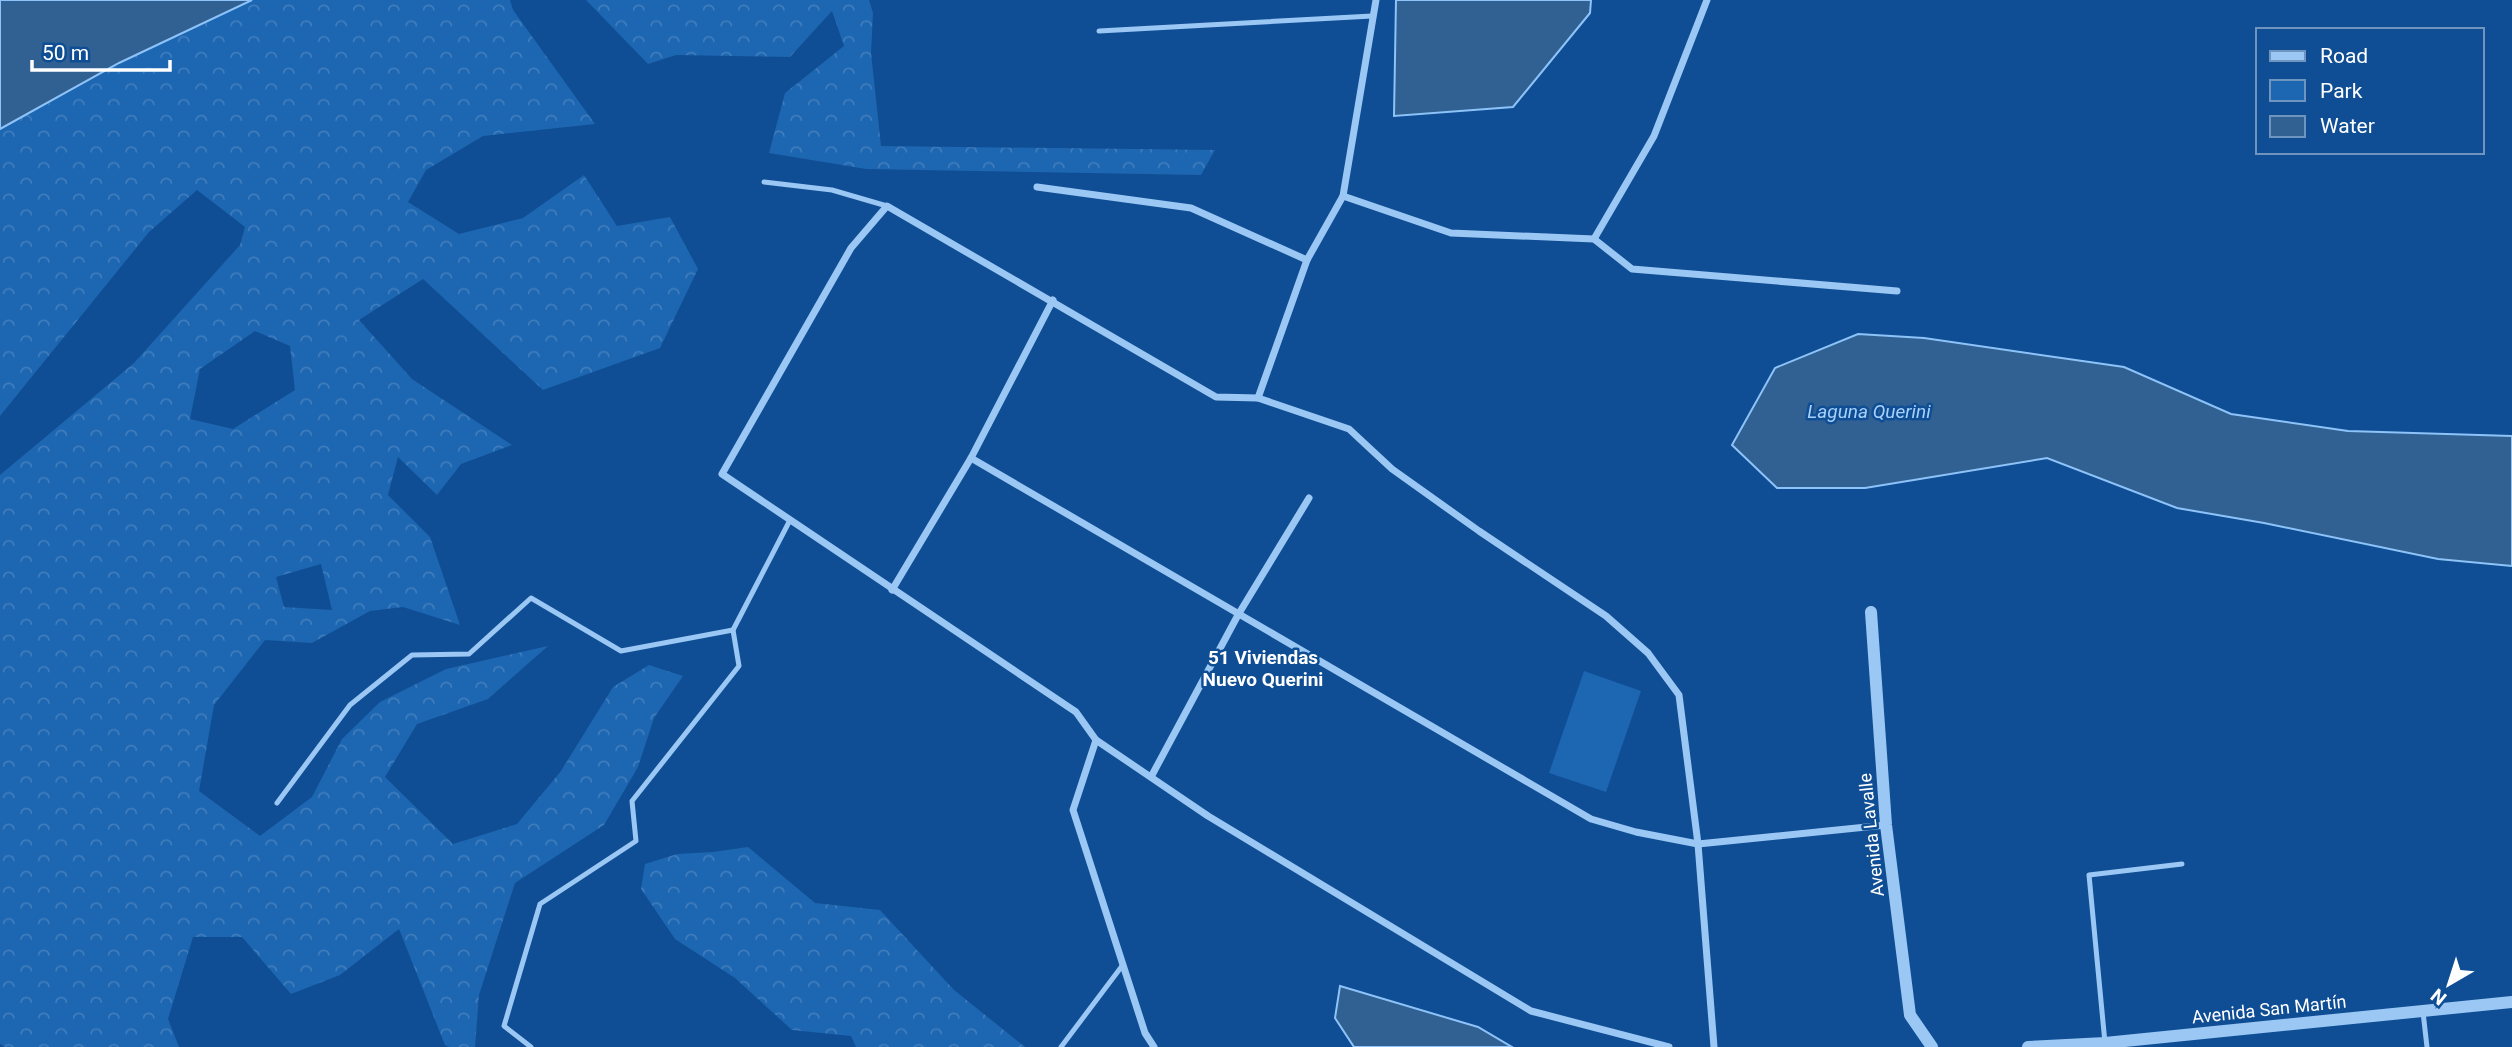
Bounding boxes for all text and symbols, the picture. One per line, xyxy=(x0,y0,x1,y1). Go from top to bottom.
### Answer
scale bar xyxy=(32,28,170,72)
legend xyxy=(2256,28,2484,154)
text: 50 m xyxy=(42,41,89,65)
text: Road xyxy=(2320,44,2368,68)
text: Park xyxy=(2320,79,2363,103)
text: Water xyxy=(2320,114,2375,138)
water label: Laguna Querini xyxy=(1807,400,1931,423)
district label: 51 Viviendas Nuevo Querini xyxy=(1203,646,1323,691)
street label: Avenida Lavalle xyxy=(1854,772,1888,898)
north arrow xyxy=(2414,949,2484,1019)
text: N xyxy=(2426,984,2451,1010)
street label: Avenida San Martín xyxy=(2191,990,2347,1028)

